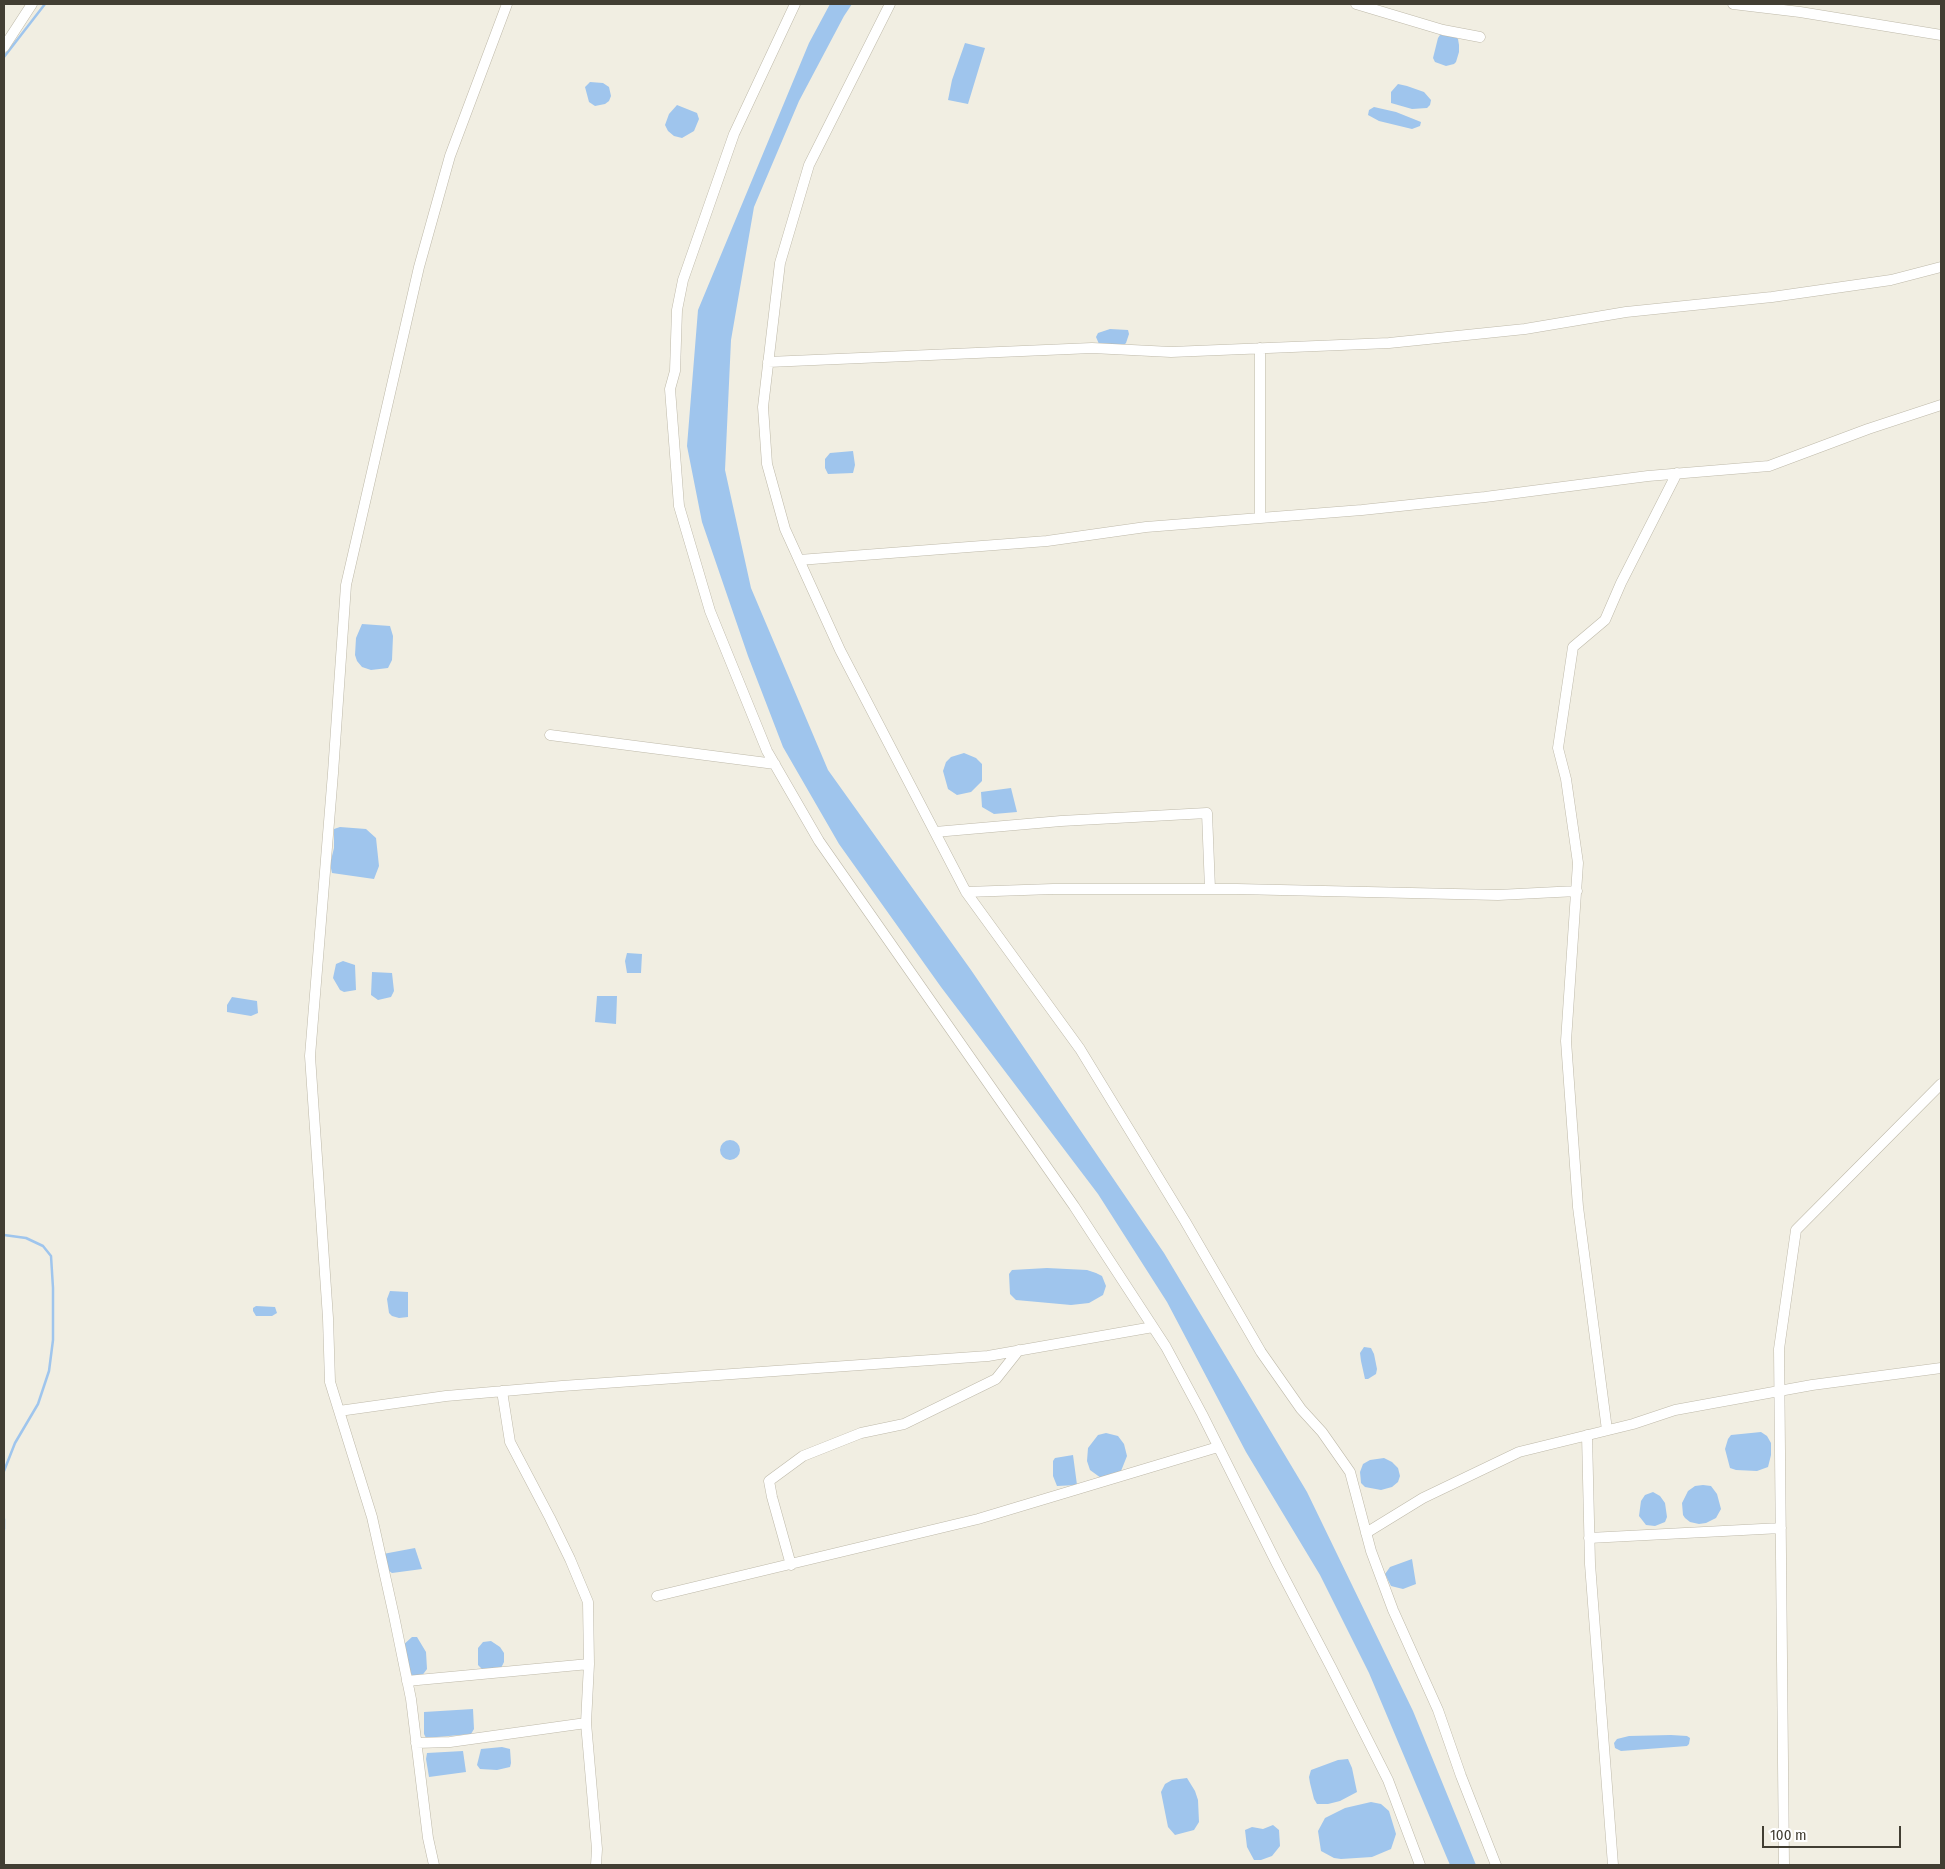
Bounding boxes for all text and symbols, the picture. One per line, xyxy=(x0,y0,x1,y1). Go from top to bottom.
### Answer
scale bar xyxy=(1765,1816,1904,1848)
text: 100 m xyxy=(1770,1826,1807,1844)

